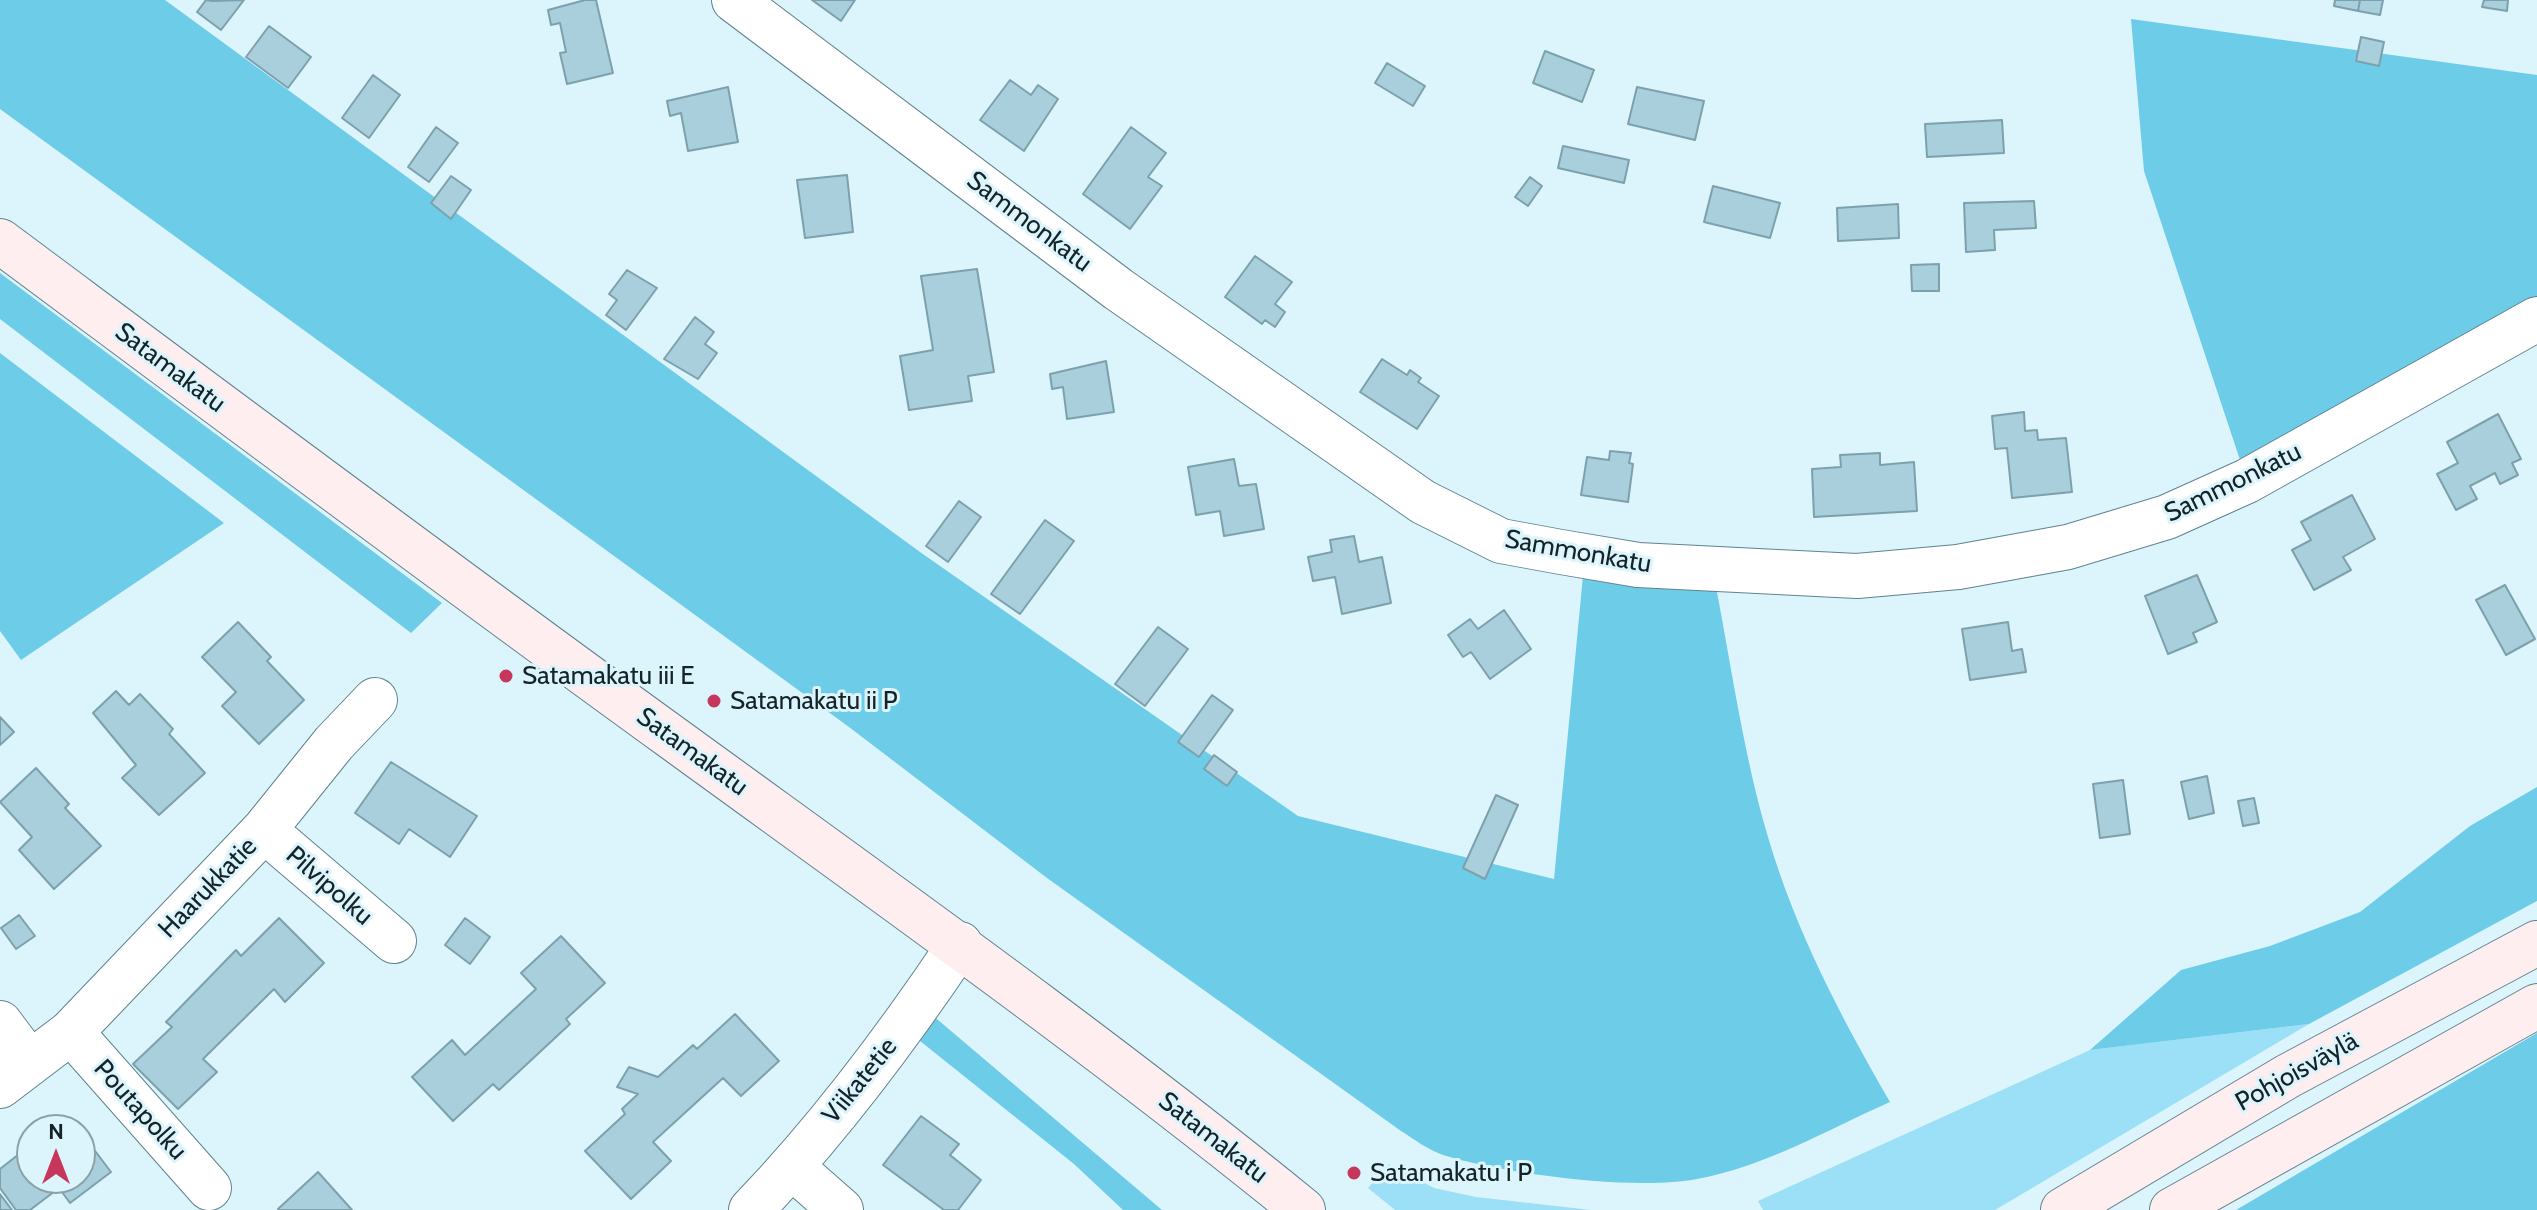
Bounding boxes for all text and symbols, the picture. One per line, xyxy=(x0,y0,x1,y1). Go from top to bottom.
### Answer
street label: Sammonkatu xyxy=(960,165,1098,279)
street label: Satamakatu xyxy=(109,316,231,420)
street label: Sammonkatu xyxy=(2160,436,2306,530)
street label: Sammonkatu xyxy=(1502,524,1654,580)
place label: Satamakatu iii E xyxy=(522,660,695,692)
marker: Satamakatu iii E xyxy=(497,667,515,685)
place label: Satamakatu ii P xyxy=(730,685,898,717)
marker: Satamakatu ii P xyxy=(705,692,723,710)
street label: Satamakatu xyxy=(630,701,754,803)
street label: Haarukkatie xyxy=(152,831,264,945)
street label: Pilvipolku xyxy=(279,840,379,932)
street label: Pohjoisväylä xyxy=(2230,1026,2364,1118)
street label: Viikatetie xyxy=(816,1032,904,1130)
street label: Poutapolku xyxy=(87,1054,193,1166)
street label: Satamakatu xyxy=(1152,1086,1274,1190)
north arrow xyxy=(16,1114,96,1194)
text: N xyxy=(48,1118,64,1145)
place label: Satamakatu i P xyxy=(1370,1157,1532,1189)
marker: Satamakatu i P xyxy=(1345,1164,1363,1182)

